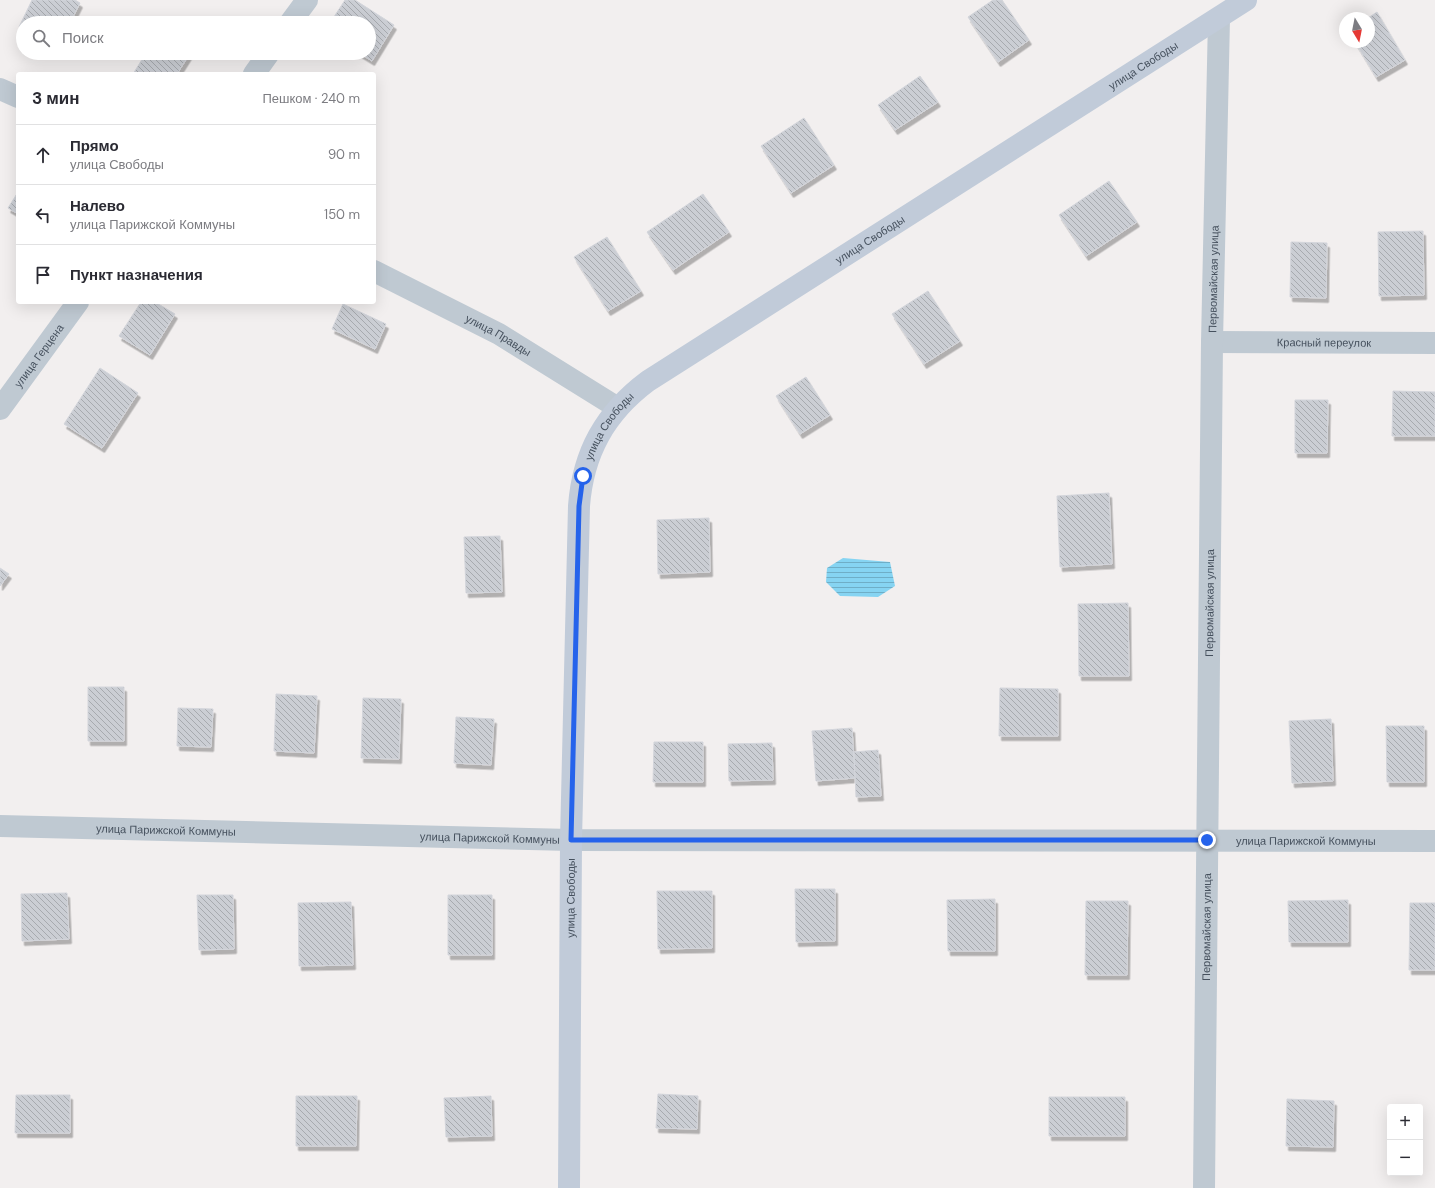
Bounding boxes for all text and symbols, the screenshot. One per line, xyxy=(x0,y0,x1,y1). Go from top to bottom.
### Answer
north arrow xyxy=(1339,12,1375,48)
search box xyxy=(16,16,376,60)
icon: search xyxy=(30,27,52,49)
text: Поиск xyxy=(62,28,104,48)
street label: улица Свободы xyxy=(1106,38,1181,93)
text: 3 мин xyxy=(32,87,80,109)
text: Пешком · 240 m xyxy=(262,90,360,107)
text: Прямо xyxy=(70,136,119,156)
icon: ahead xyxy=(32,144,54,166)
text: 90 m xyxy=(328,146,360,163)
text: улица Свободы xyxy=(70,156,164,173)
text: Налево xyxy=(70,196,125,216)
icon: left xyxy=(32,204,54,226)
text: 150 m xyxy=(324,206,360,223)
street label: улица Свободы xyxy=(833,212,907,267)
text: улица Парижской Коммуны xyxy=(70,216,235,233)
street label: Первомайская улица xyxy=(1205,224,1222,333)
icon: arrive xyxy=(32,264,54,286)
text: Пункт назначения xyxy=(70,265,203,285)
street label: улица Правды xyxy=(463,311,534,359)
street label: улица Герцена xyxy=(11,320,67,390)
street label: Красный переулок xyxy=(1277,335,1371,350)
street label: улица Свободы xyxy=(582,389,637,462)
route start xyxy=(574,467,592,485)
street label: Первомайская улица xyxy=(1202,548,1217,657)
street label: улица Парижской Коммуны xyxy=(96,821,236,839)
street label: улица Парижской Коммуны xyxy=(420,829,560,847)
route end xyxy=(1198,831,1216,849)
street label: улица Парижской Коммуны xyxy=(1236,834,1376,848)
street label: улица Свободы xyxy=(563,858,578,938)
street label: Первомайская улица xyxy=(1199,872,1214,981)
map controls xyxy=(1387,1104,1423,1176)
button: + xyxy=(1387,1104,1423,1140)
button: − xyxy=(1387,1140,1423,1176)

